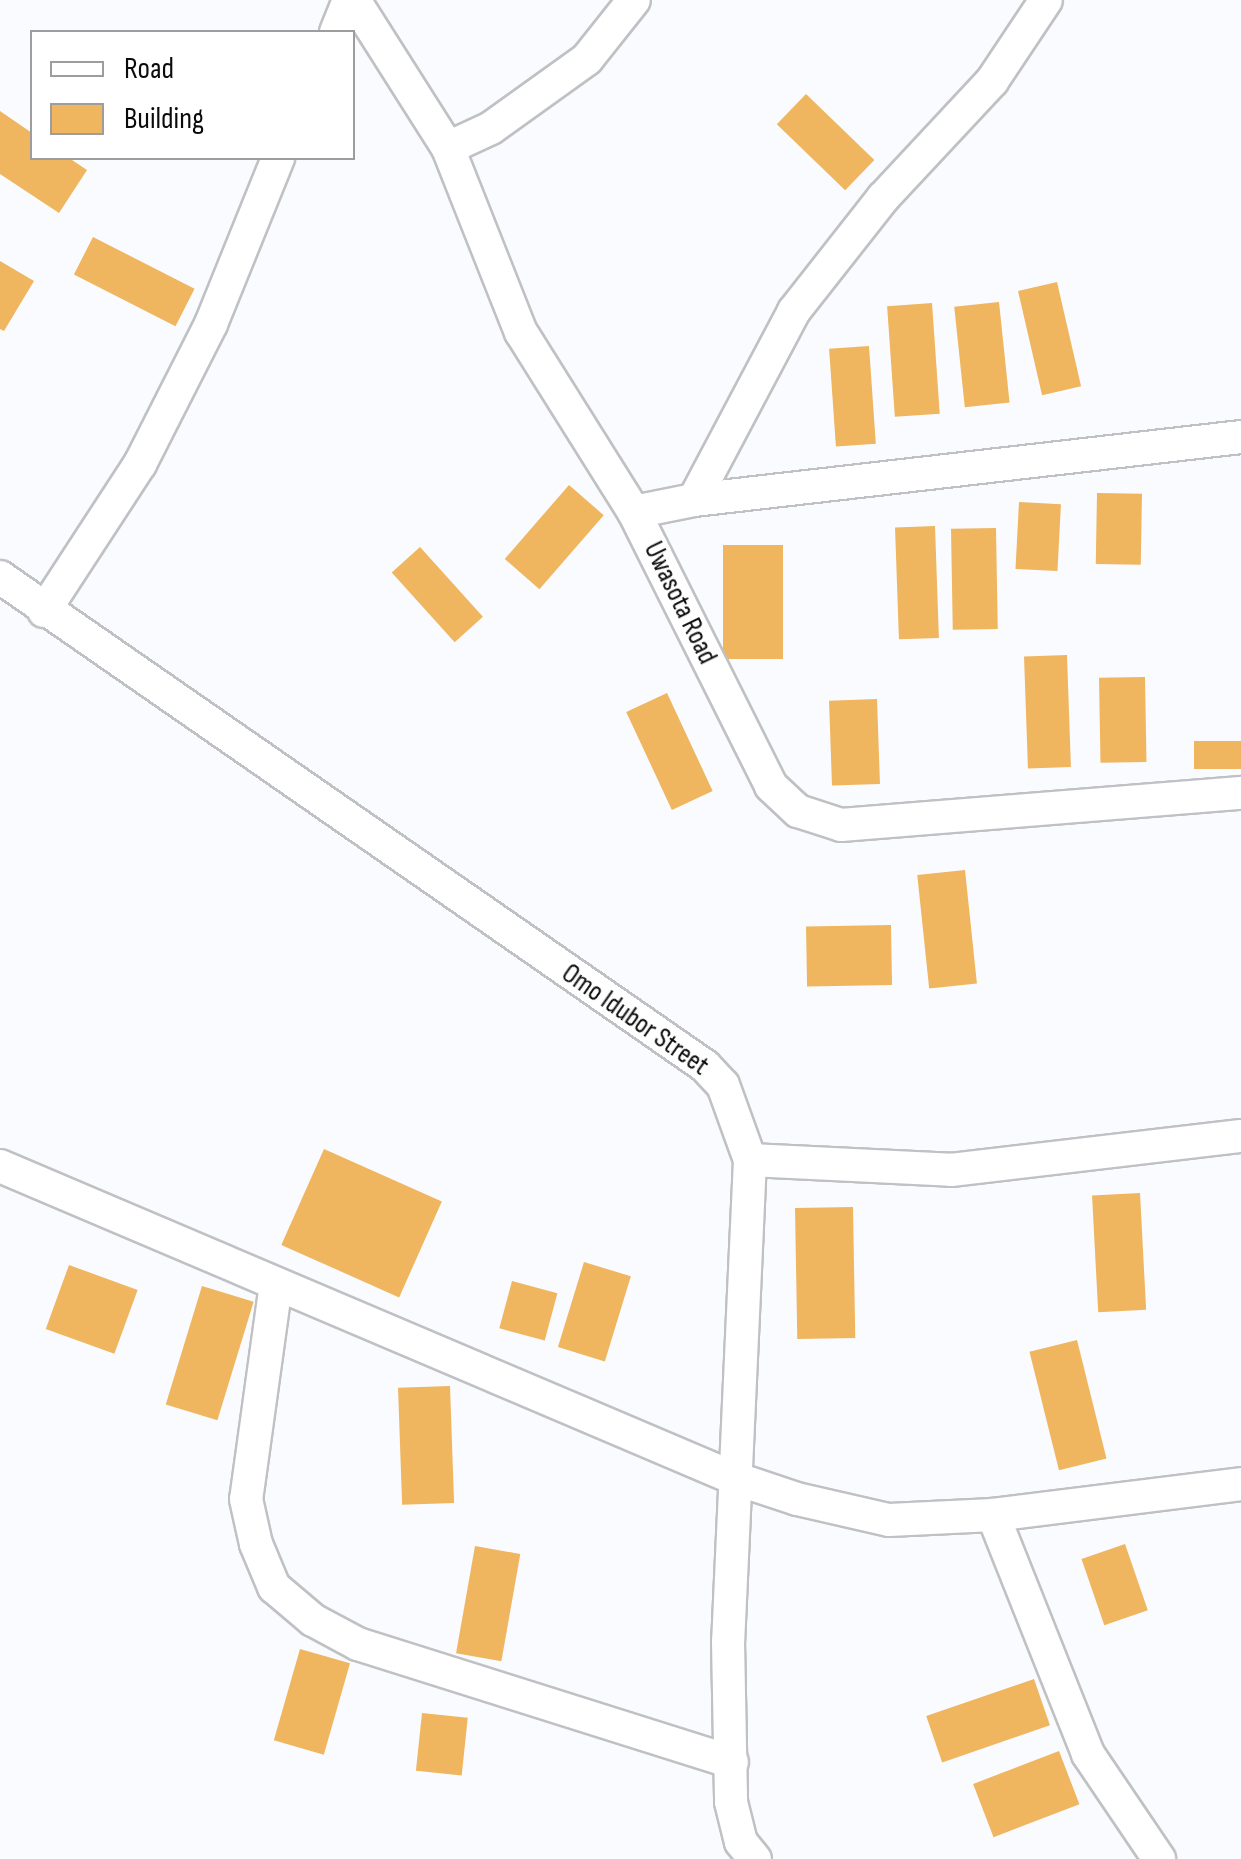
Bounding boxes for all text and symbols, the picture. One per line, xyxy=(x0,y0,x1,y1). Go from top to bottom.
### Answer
legend xyxy=(30,30,355,160)
text: Road xyxy=(124,51,174,87)
text: Building xyxy=(124,101,204,137)
street label: Uwasota Road xyxy=(636,536,724,670)
street label: Omo Idubor Street xyxy=(555,957,715,1083)

